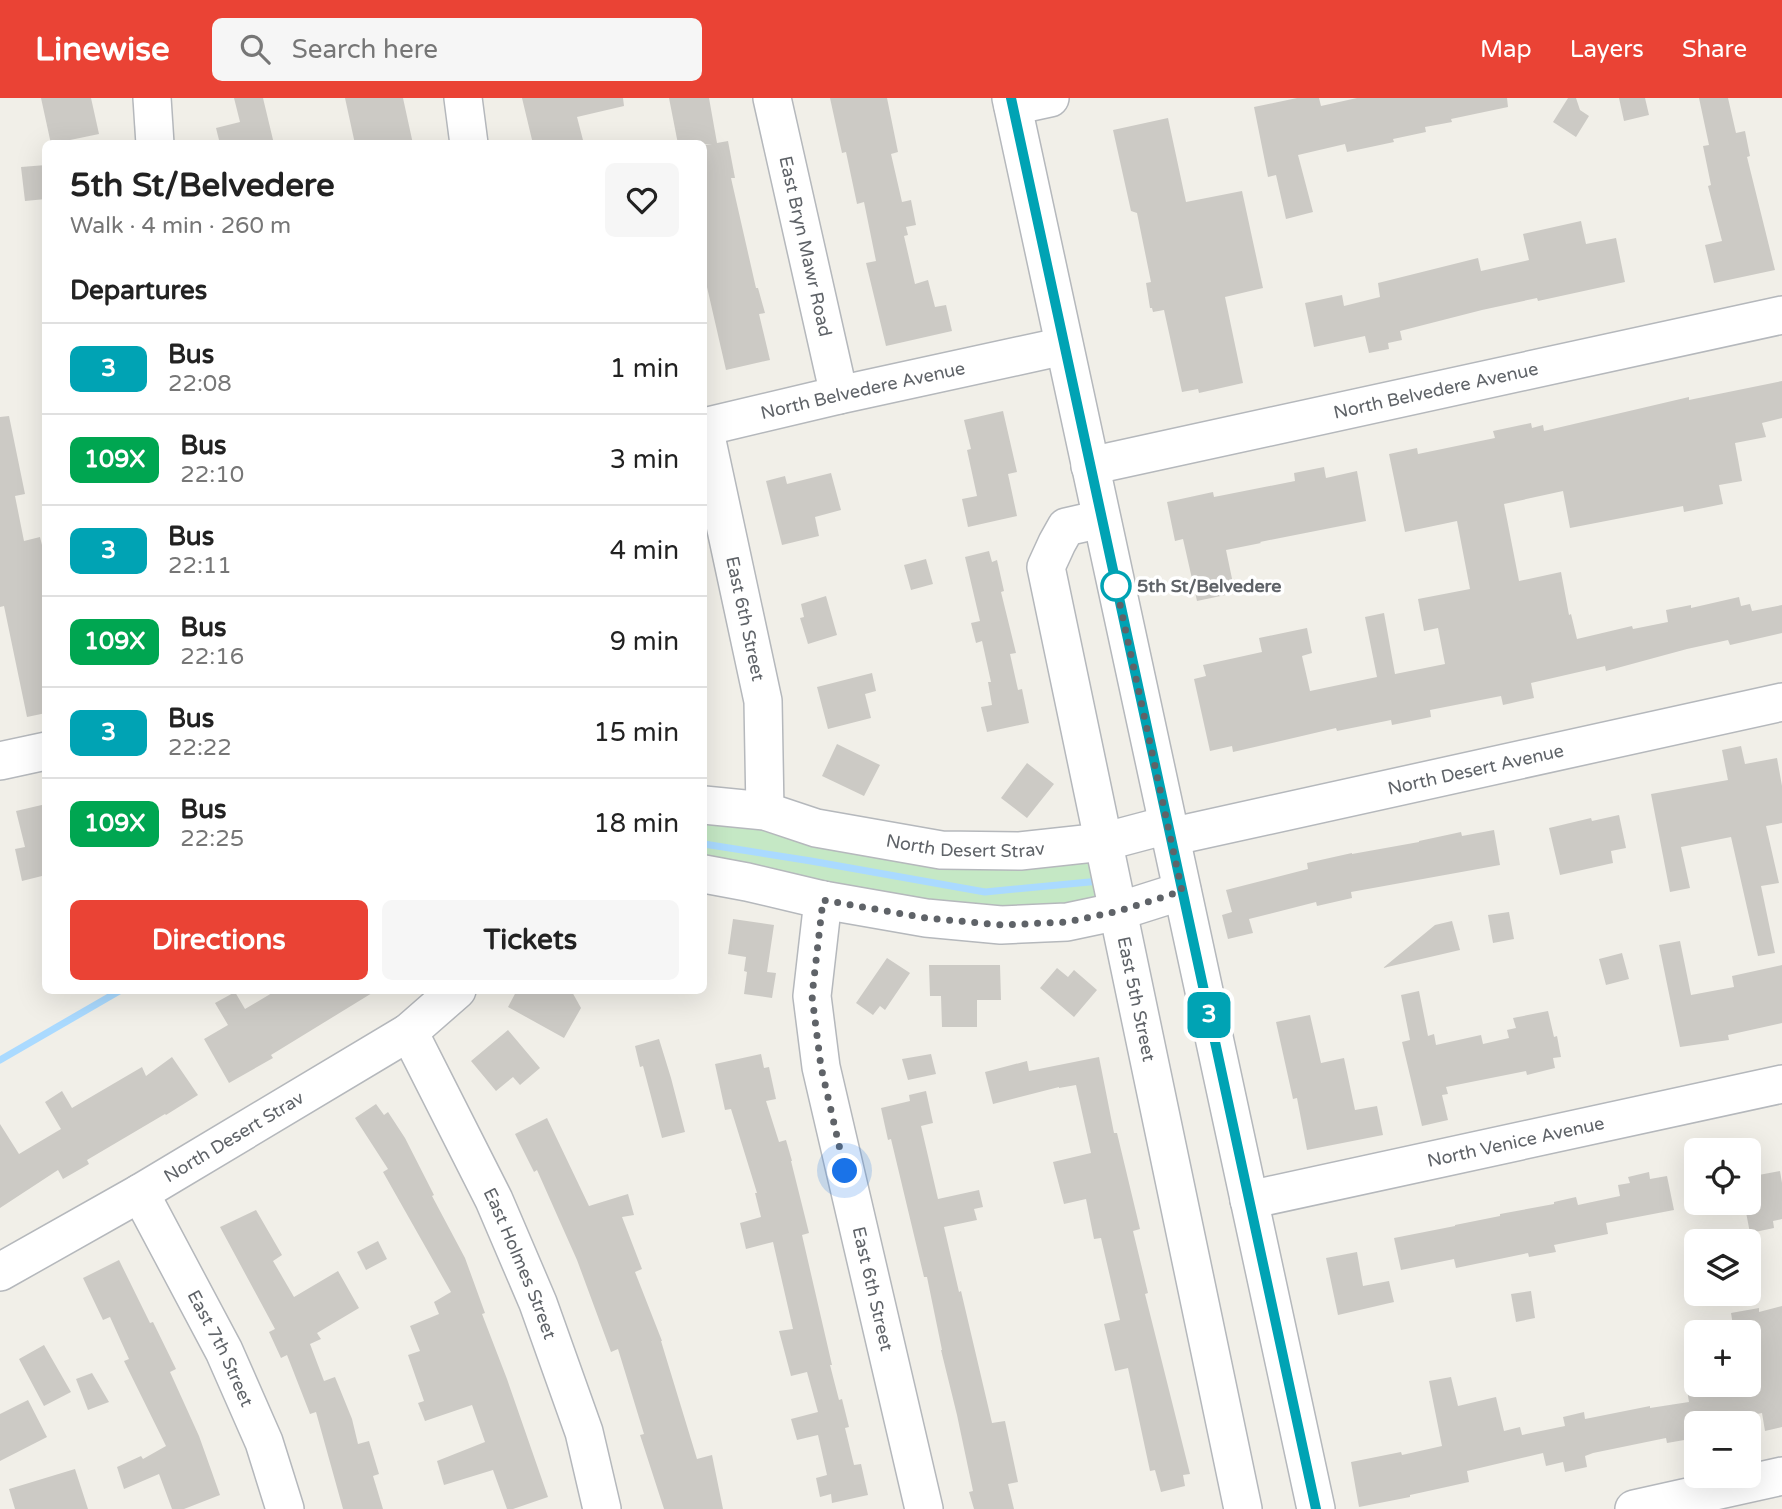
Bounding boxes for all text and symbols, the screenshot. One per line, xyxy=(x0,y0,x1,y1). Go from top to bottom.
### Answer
search box xyxy=(212,18,702,81)
text: Linewise xyxy=(35,30,170,69)
icon: search xyxy=(236,30,274,68)
text: Search here xyxy=(292,34,438,65)
text: Map xyxy=(1480,35,1532,64)
text: Layers xyxy=(1570,35,1644,64)
text: Share xyxy=(1682,35,1747,64)
street label: East Bryn Mawr Road xyxy=(774,154,837,339)
button: heart xyxy=(605,163,679,237)
text: 5th St/Belvedere xyxy=(70,166,335,205)
text: Walk · 4 min · 260 m xyxy=(70,212,291,240)
text: Departures xyxy=(70,275,207,306)
text: Bus xyxy=(168,339,214,370)
text: 1 min xyxy=(610,353,679,384)
text: 3 xyxy=(101,354,116,383)
street label: North Belvedere Avenue xyxy=(758,357,967,424)
street label: North Belvedere Avenue xyxy=(1331,358,1540,424)
text: 22:08 xyxy=(168,370,232,398)
text: Bus xyxy=(180,430,226,461)
text: 3 min xyxy=(610,444,679,475)
text: 109X xyxy=(84,445,145,474)
text: 22:10 xyxy=(180,461,244,489)
text: Bus xyxy=(168,521,214,552)
text: 4 min xyxy=(610,535,679,566)
text: 3 xyxy=(101,536,116,565)
text: 22:11 xyxy=(168,552,232,580)
street label: East 6th Street xyxy=(721,554,769,683)
marker: 5th St/Belvedere xyxy=(1101,571,1131,601)
place label: 5th St/Belvedere xyxy=(1137,575,1281,597)
text: Bus xyxy=(180,612,226,643)
text: 9 min xyxy=(610,626,679,657)
text: 109X xyxy=(84,627,145,656)
text: 22:16 xyxy=(180,643,244,671)
text: Bus xyxy=(168,703,214,734)
text: 15 min xyxy=(593,717,679,748)
text: 3 xyxy=(101,718,116,747)
text: 22:22 xyxy=(168,734,232,762)
street label: North Desert Avenue xyxy=(1385,739,1566,800)
text: Bus xyxy=(180,794,226,825)
text: 18 min xyxy=(593,808,679,839)
text: 109X xyxy=(84,809,145,838)
text: 22:25 xyxy=(180,825,244,853)
street label: North Desert Strav xyxy=(884,830,1046,862)
button: Directions xyxy=(70,900,368,980)
button: Tickets xyxy=(382,900,679,980)
street label: East 5th Street xyxy=(1113,935,1160,1064)
line badge: 3 xyxy=(1186,992,1232,1038)
text: 3 xyxy=(1201,1000,1217,1029)
street label: North Desert Strav xyxy=(160,1086,308,1187)
street label: North Venice Avenue xyxy=(1425,1112,1606,1172)
map controls xyxy=(1684,1138,1761,1488)
button: locate xyxy=(1684,1138,1761,1215)
your location xyxy=(827,1153,862,1188)
street label: East Holmes Street xyxy=(479,1184,561,1342)
street label: East 6th Street xyxy=(848,1225,898,1353)
button: layers xyxy=(1684,1229,1761,1306)
street label: East 7th Street xyxy=(183,1286,258,1410)
button: + xyxy=(1684,1320,1761,1397)
button: − xyxy=(1684,1411,1761,1488)

